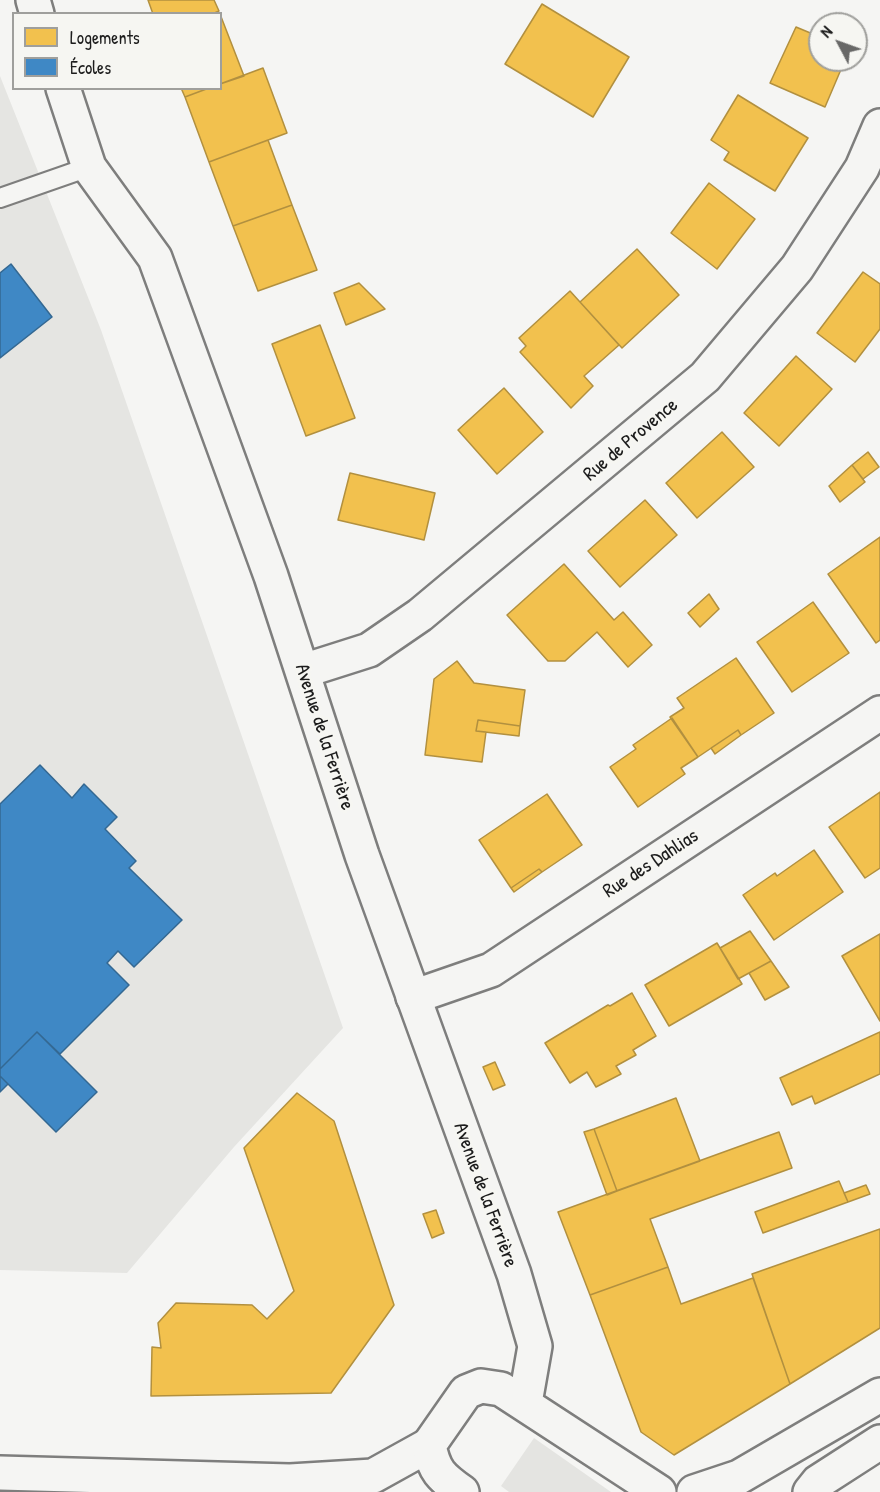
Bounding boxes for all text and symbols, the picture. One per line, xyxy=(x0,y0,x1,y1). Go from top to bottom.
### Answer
legend xyxy=(12,12,222,90)
north arrow xyxy=(808,12,868,72)
text: N xyxy=(815,21,837,42)
text: Logements xyxy=(70,25,140,50)
text: Écoles xyxy=(70,55,111,80)
street label: Rue de Provence xyxy=(579,393,683,487)
street label: Avenue de la Ferrière xyxy=(289,661,359,813)
street label: Rue des Dahlias xyxy=(599,824,703,904)
street label: Avenue de la Ferrière xyxy=(448,1119,522,1271)

